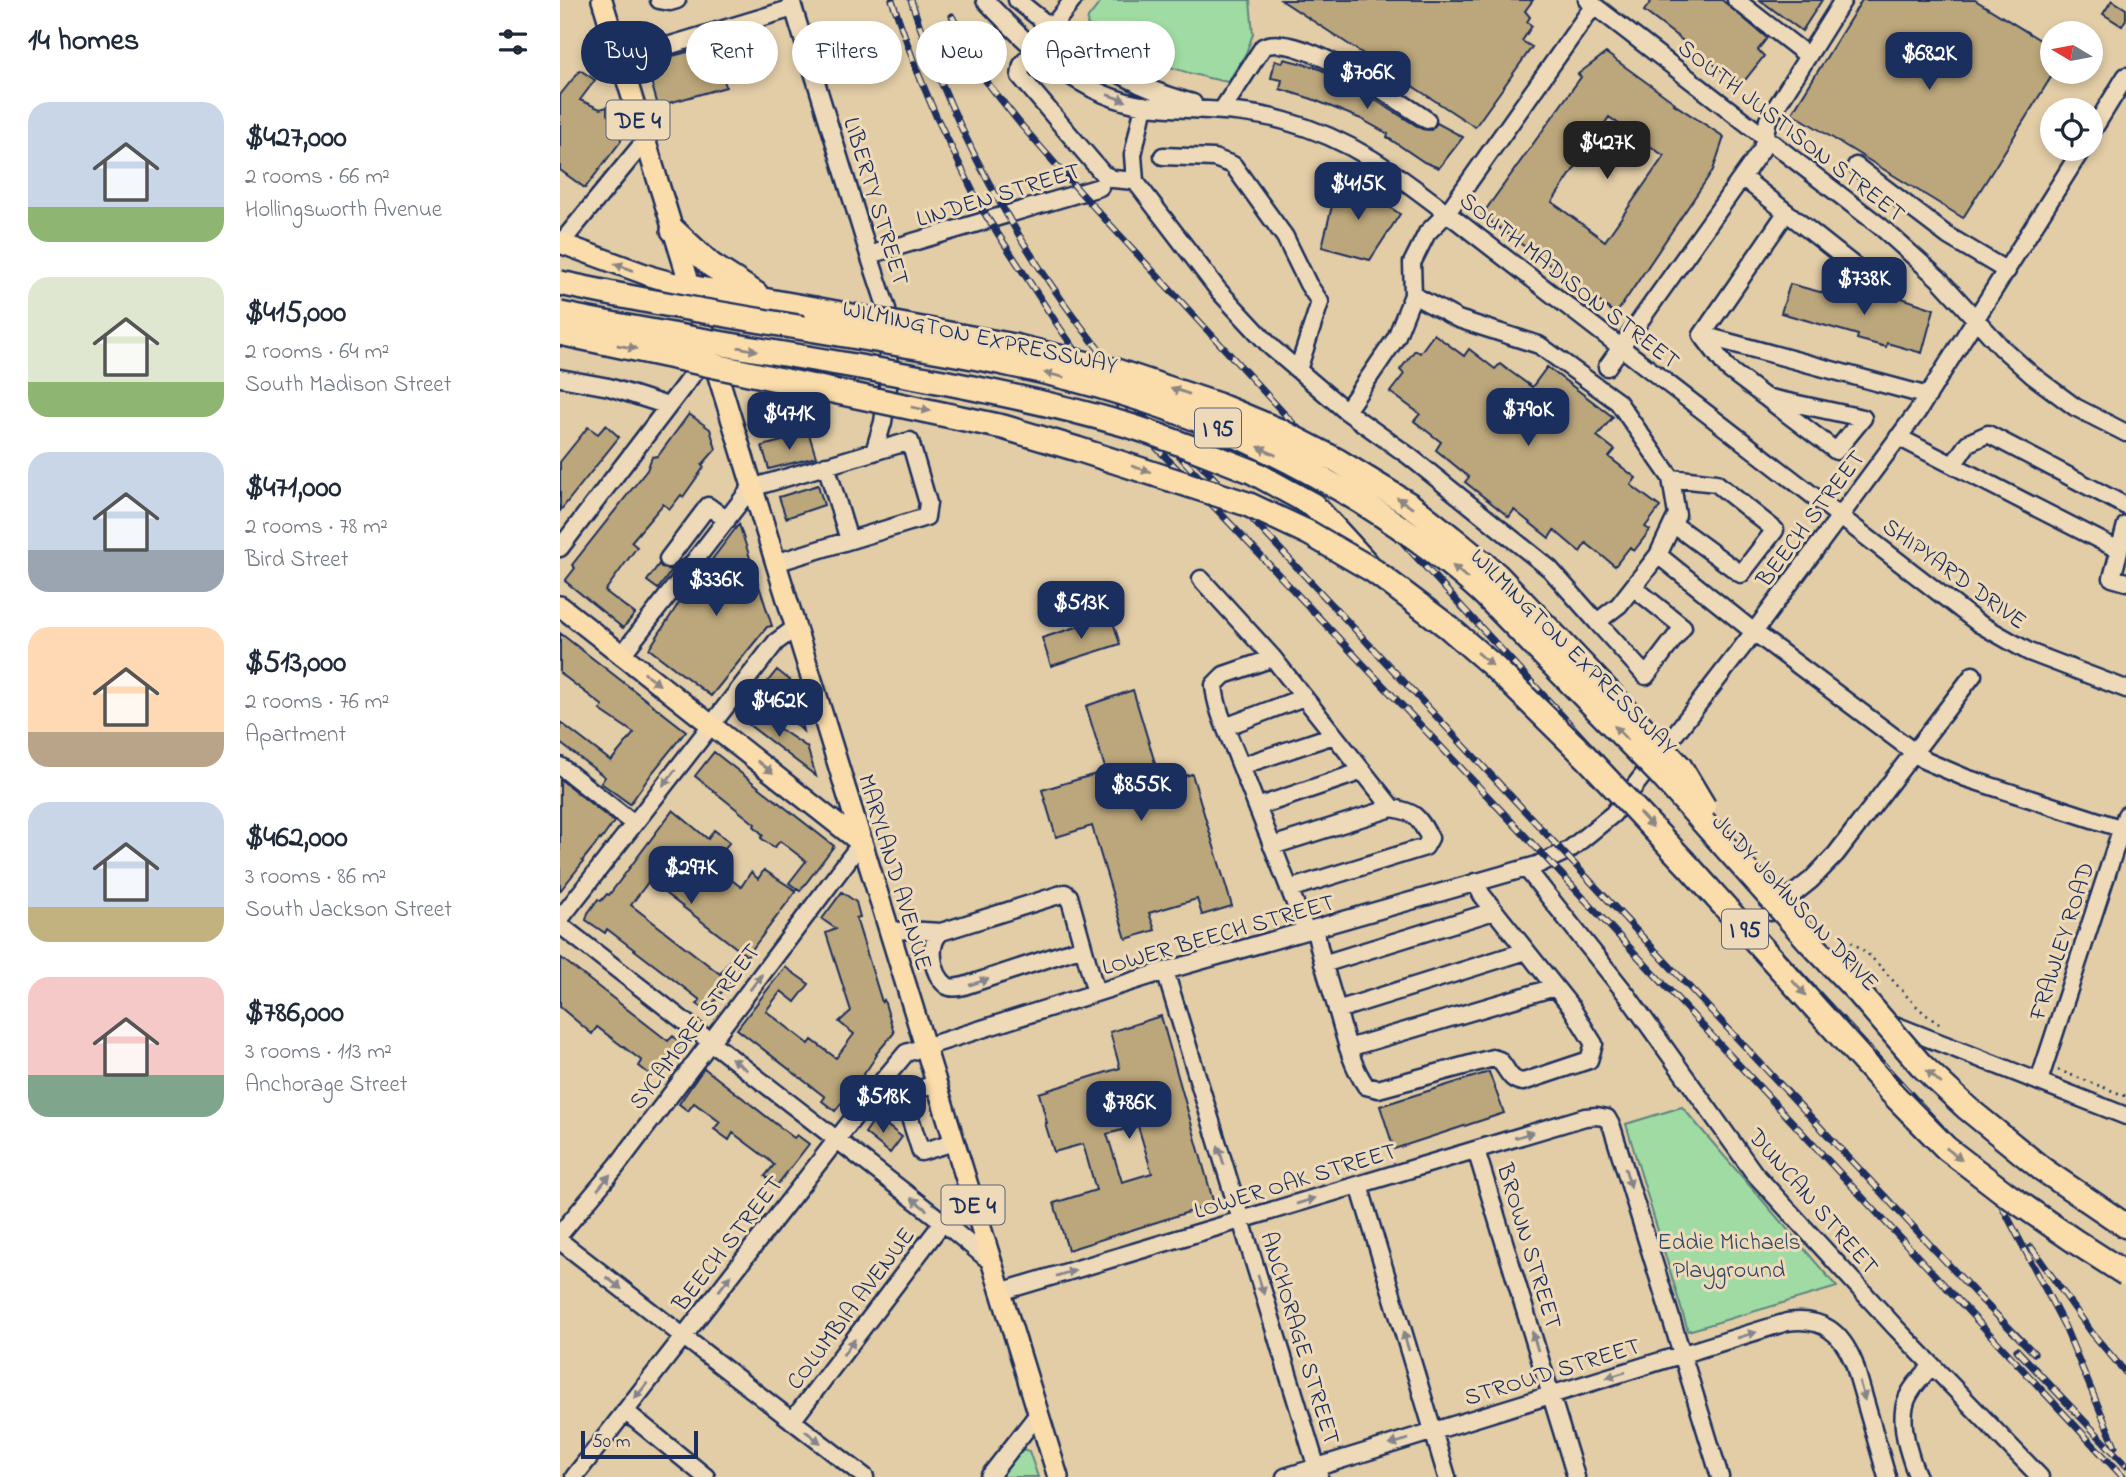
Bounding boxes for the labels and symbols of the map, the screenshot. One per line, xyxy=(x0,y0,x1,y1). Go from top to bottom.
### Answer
north arrow xyxy=(2040,21,2104,84)
street label: SOUTH JUSTISON STREET xyxy=(1669,32,1912,232)
pin: $682K xyxy=(1880,32,1978,92)
pin: $706K xyxy=(1318,52,1416,111)
one-way arrow xyxy=(1107,93,1128,104)
road number: DE 4 xyxy=(606,100,670,140)
street label: LIBERTY STREET xyxy=(832,113,917,291)
pin: $427K xyxy=(1558,122,1656,181)
street label: LINDEN STREET xyxy=(912,155,1086,238)
pin: $415K xyxy=(1309,162,1407,222)
street label: SOUTH MADISON STREET xyxy=(1451,185,1686,379)
pin: $738K xyxy=(1815,258,1913,317)
one-way arrow xyxy=(614,261,635,272)
street label: WILMINGTON EXPRESSWAY xyxy=(839,292,1120,385)
one-way arrow xyxy=(616,342,638,353)
one-way arrow xyxy=(737,343,759,354)
one-way arrow xyxy=(1043,369,1065,380)
one-way arrow xyxy=(1170,385,1191,396)
pin: $790K xyxy=(1479,388,1577,448)
pin: $471K xyxy=(740,392,838,452)
one-way arrow xyxy=(910,404,932,415)
road number: I 95 xyxy=(1195,408,1241,448)
street label: BEECH STREET xyxy=(1748,443,1875,596)
one-way arrow xyxy=(1257,445,1278,456)
one-way arrow xyxy=(1130,465,1151,475)
one-way arrow xyxy=(1396,497,1415,510)
street label: SHIPYARD DRIVE xyxy=(1874,511,2033,639)
street label: WILMINGTON EXPRESSWAY xyxy=(1461,541,1684,764)
pin: $336K xyxy=(667,558,765,618)
one-way arrow xyxy=(1451,565,1468,580)
pin: $513K xyxy=(1032,582,1130,641)
one-way arrow xyxy=(1476,651,1494,667)
one-way arrow xyxy=(642,672,660,687)
pin: $462K xyxy=(730,680,828,739)
one-way arrow xyxy=(1612,724,1629,741)
one-way arrow xyxy=(755,759,773,774)
pin: $855K xyxy=(1092,764,1190,823)
one-way arrow xyxy=(662,769,677,787)
street label: MARYLAND AVENUE xyxy=(847,770,940,975)
street label: JUDY JOHNSON DRIVE xyxy=(1702,807,1886,1000)
one-way arrow xyxy=(1637,811,1653,828)
pin: $297K xyxy=(642,846,740,906)
street label: FRAWLEY ROAD xyxy=(2021,858,2105,1026)
street label: LOWER BEECH STREET xyxy=(1098,886,1339,986)
road number: I 95 xyxy=(1722,910,1768,948)
street label: SYCAMORE STREET xyxy=(622,937,771,1118)
one-way arrow xyxy=(749,973,764,991)
one-way arrow xyxy=(968,976,989,987)
one-way arrow xyxy=(1791,979,1807,997)
one-way arrow xyxy=(731,1057,749,1072)
one-way arrow xyxy=(1925,1069,1943,1085)
pin: $518K xyxy=(834,1076,932,1135)
pin: $786K xyxy=(1080,1082,1178,1141)
street label: DUNCAN STREET xyxy=(1738,1121,1886,1284)
one-way arrow xyxy=(1514,1130,1535,1140)
street label: LOWER OAK STREET xyxy=(1190,1135,1402,1230)
one-way arrow xyxy=(1215,1144,1226,1165)
one-way arrow xyxy=(1946,1146,1963,1161)
street label: BROWN STREET xyxy=(1486,1159,1569,1334)
one-way arrow xyxy=(1623,1168,1634,1189)
street label: BEECH STREET xyxy=(664,1169,793,1321)
one-way arrow xyxy=(596,1173,611,1191)
road number: DE 4 xyxy=(942,1186,1004,1224)
one-way arrow xyxy=(1296,1195,1317,1205)
one-way arrow xyxy=(911,1196,929,1211)
street label: COLUMBIA AVENUE xyxy=(779,1221,925,1398)
park label: Eddie Michaels Playground xyxy=(1657,1226,1801,1290)
street label: ANCHORAGE STREET xyxy=(1250,1228,1348,1450)
one-way arrow xyxy=(1056,1267,1077,1277)
one-way arrow xyxy=(718,1274,733,1292)
one-way arrow xyxy=(1257,1275,1267,1296)
one-way arrow xyxy=(605,1276,623,1290)
one-way arrow xyxy=(1736,1329,1757,1339)
street label: STROUD STREET xyxy=(1460,1330,1645,1417)
one-way arrow xyxy=(1401,1331,1411,1352)
one-way arrow xyxy=(1529,1331,1539,1352)
one-way arrow xyxy=(841,1338,855,1356)
one-way arrow xyxy=(1606,1370,1627,1380)
one-way arrow xyxy=(1858,1380,1868,1401)
one-way arrow xyxy=(634,1381,649,1399)
scale bar xyxy=(581,1428,698,1460)
one-way arrow xyxy=(804,1430,822,1445)
one-way arrow xyxy=(1388,1437,1409,1448)

